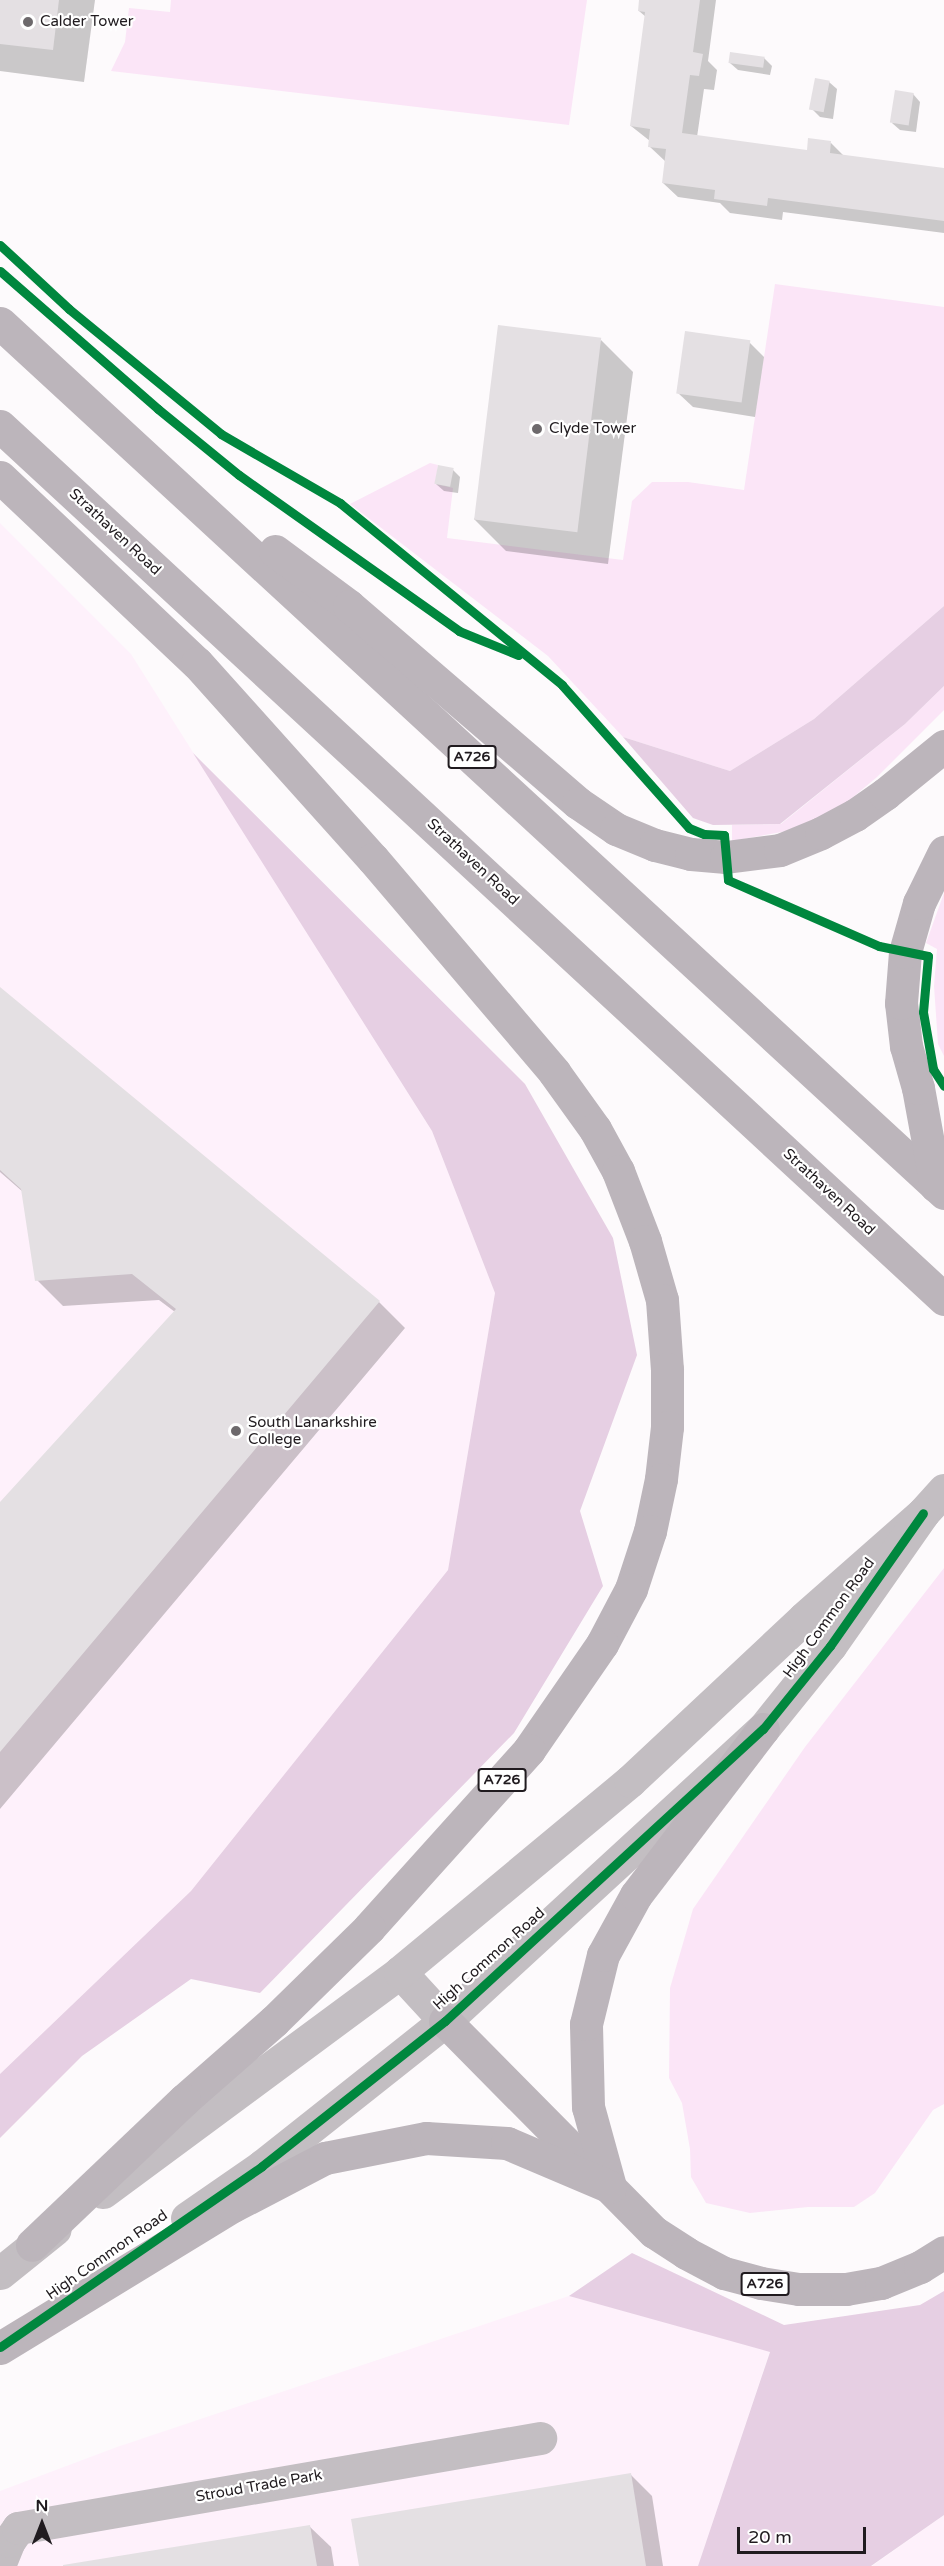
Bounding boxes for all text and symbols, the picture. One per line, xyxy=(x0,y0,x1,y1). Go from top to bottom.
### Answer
place label: Calder Tower xyxy=(40,13,133,31)
marker: Calder Tower xyxy=(21,15,35,29)
place label: Clyde Tower xyxy=(549,420,636,438)
marker: Clyde Tower xyxy=(530,422,544,436)
street label: Strathaven Road xyxy=(65,485,165,579)
road number: A726 xyxy=(446,746,498,768)
street label: Strathaven Road xyxy=(423,815,523,909)
street label: Strathaven Road xyxy=(779,1145,879,1239)
place label: South Lanarkshire College xyxy=(248,1413,377,1448)
marker: South Lanarkshire College xyxy=(229,1424,243,1438)
street label: High Common Road xyxy=(779,1554,879,1682)
road number: A726 xyxy=(476,1769,528,1791)
street label: High Common Road xyxy=(429,1904,549,2014)
street label: High Common Road xyxy=(43,2206,171,2304)
road number: A726 xyxy=(740,2273,790,2295)
street label: Stroud Trade Park xyxy=(194,2466,324,2506)
north arrow xyxy=(12,2494,72,2554)
text: N xyxy=(36,2496,48,2516)
scale bar xyxy=(740,2515,869,2553)
text: 20 m xyxy=(748,2526,792,2548)

